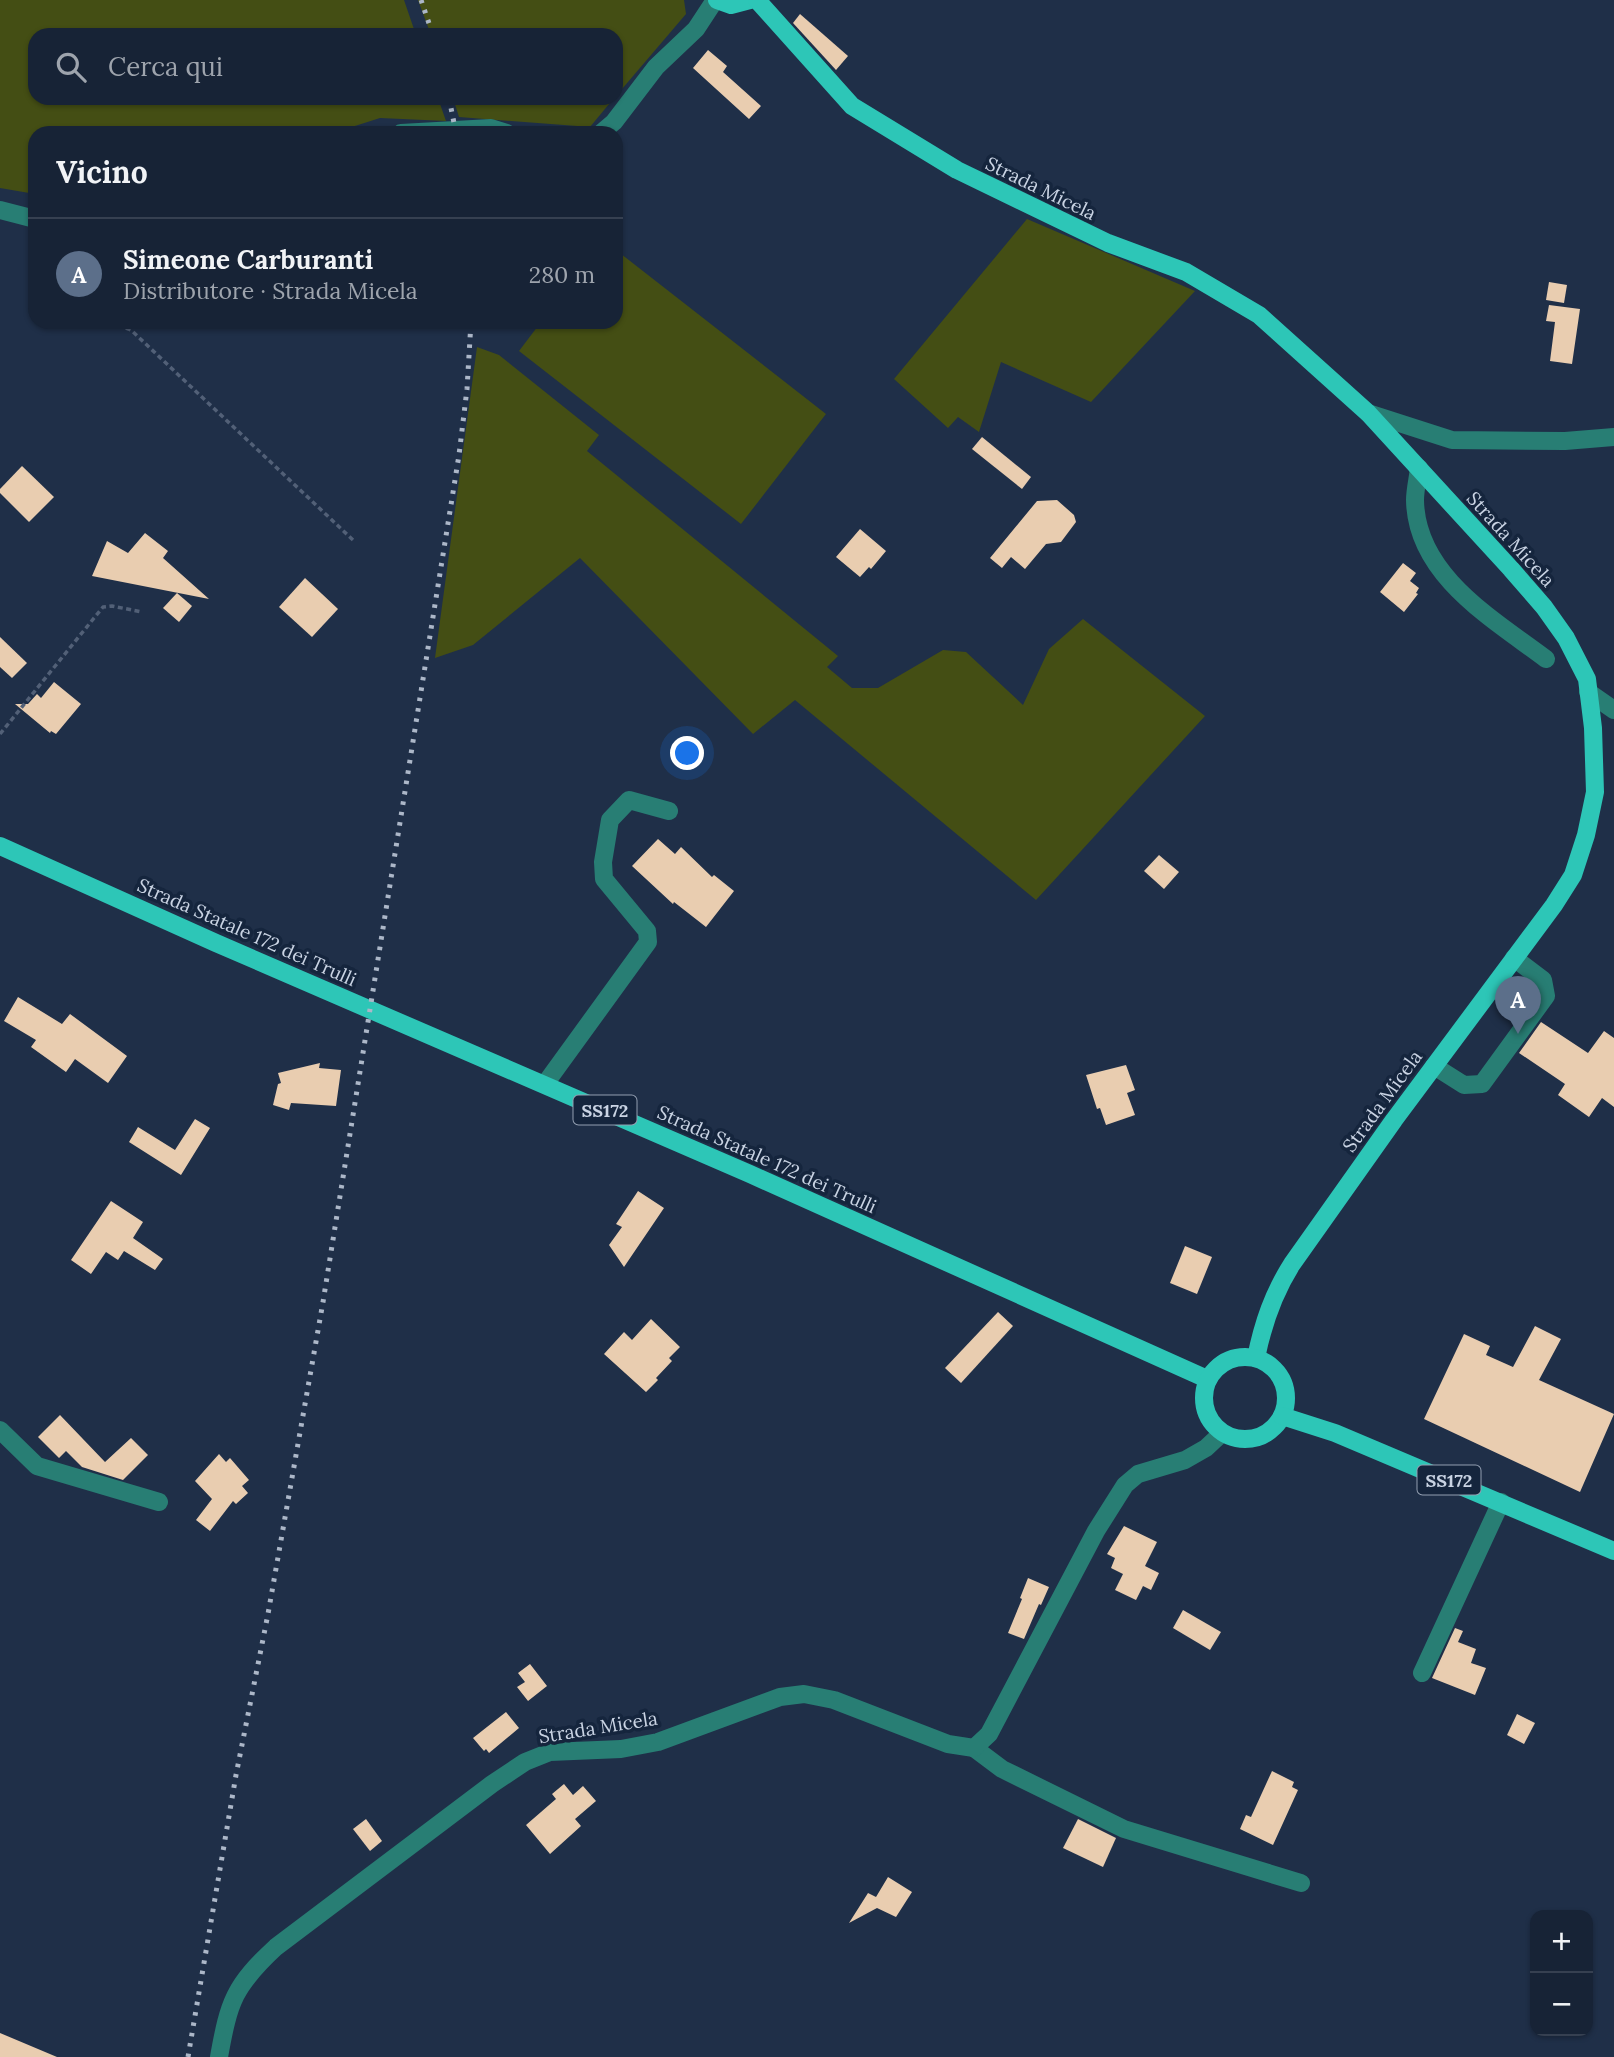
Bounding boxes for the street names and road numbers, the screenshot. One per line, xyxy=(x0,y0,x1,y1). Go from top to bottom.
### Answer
street label: Strada Micela xyxy=(982,151,1100,225)
street label: Strada Micela xyxy=(1462,486,1560,592)
street label: Strada Statale 172 dei Trulli xyxy=(134,873,360,991)
street label: Strada Micela xyxy=(1337,1045,1427,1157)
road number: SS172 xyxy=(574,1096,636,1125)
street label: Strada Statale 172 dei Trulli xyxy=(654,1100,880,1218)
road number: SS172 xyxy=(1418,1465,1480,1494)
street label: Strada Micela xyxy=(537,1706,659,1748)

